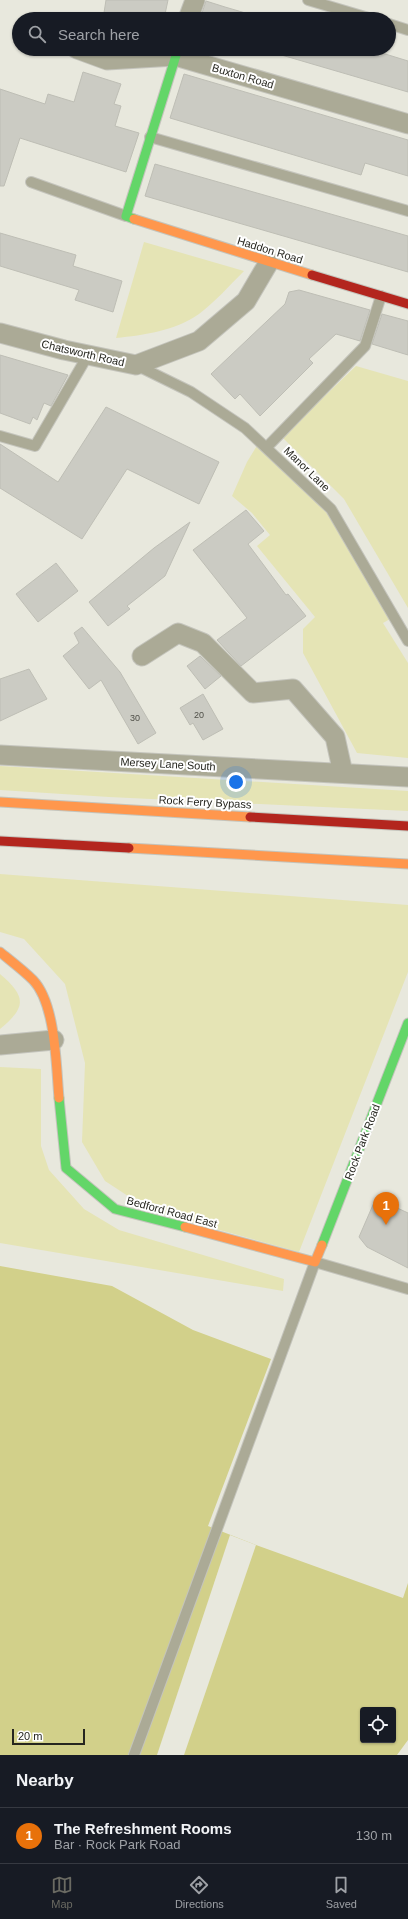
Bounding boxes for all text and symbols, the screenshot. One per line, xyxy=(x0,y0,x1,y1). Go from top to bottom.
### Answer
search box xyxy=(12,12,396,56)
icon: search xyxy=(26,23,48,45)
text: Search here xyxy=(58,26,140,43)
street label: Buxton Road xyxy=(211,61,275,91)
street label: Haddon Road xyxy=(236,234,304,266)
street label: Chatsworth Road xyxy=(40,338,126,368)
street label: Manor Lane xyxy=(282,444,332,494)
house number: 20 xyxy=(194,710,204,720)
house number: 30 xyxy=(130,713,140,723)
street label: Mersey Lane South xyxy=(120,756,216,772)
your location xyxy=(226,772,246,792)
street label: Rock Ferry Bypass xyxy=(158,794,252,810)
street label: Rock Park Road xyxy=(342,1102,382,1182)
pin: 1 xyxy=(373,1192,399,1225)
street label: Bedford Road East xyxy=(126,1194,218,1230)
map controls xyxy=(360,1707,396,1743)
button: locate xyxy=(360,1707,396,1743)
scale bar xyxy=(12,1727,85,1746)
text: 20 m xyxy=(18,1730,42,1742)
text: Nearby xyxy=(16,1771,74,1790)
text: The Refreshment Rooms xyxy=(54,1820,232,1837)
text: 1 xyxy=(25,1828,33,1843)
text: 130 m xyxy=(356,1828,392,1843)
text: Bar · Rock Park Road xyxy=(54,1837,180,1852)
tab: Map xyxy=(51,1874,73,1910)
tab: Directions xyxy=(175,1874,224,1910)
tab: Saved xyxy=(326,1874,357,1910)

